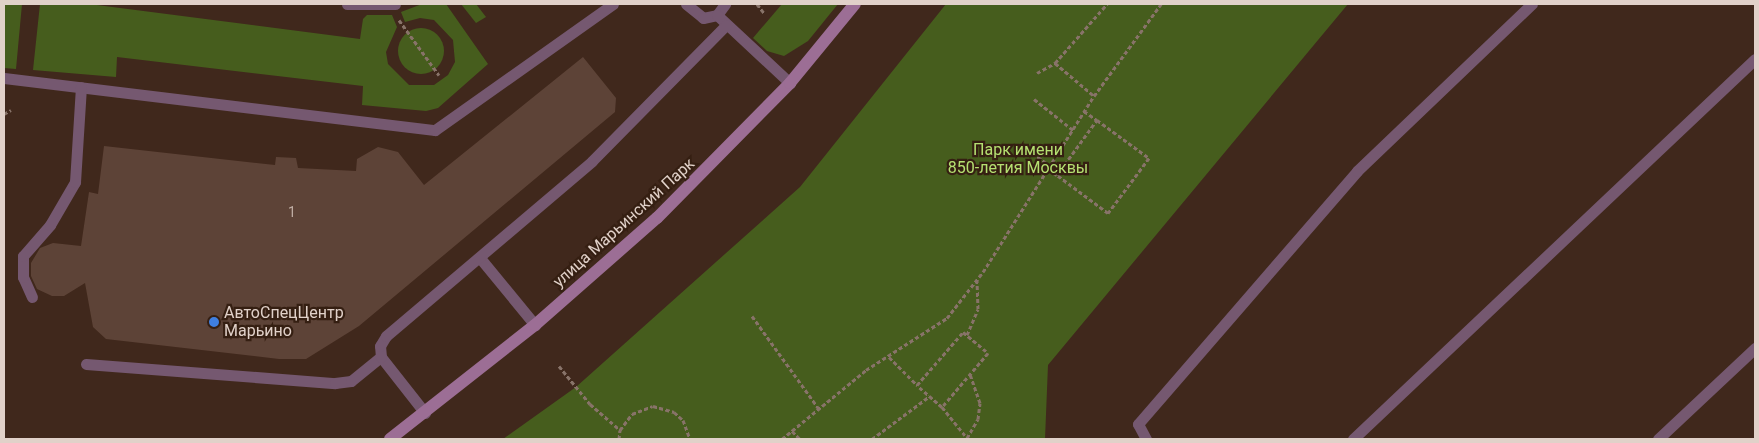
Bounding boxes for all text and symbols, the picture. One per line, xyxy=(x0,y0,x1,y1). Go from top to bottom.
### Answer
park label: Парк имени 850-летия Москвы xyxy=(948,140,1088,178)
street label: улица Марьинский Парк xyxy=(549,154,699,292)
house number: 1 xyxy=(288,204,296,220)
place label: АвтоСпецЦентр Марьино xyxy=(224,303,344,341)
marker: АвтоСпецЦентр Марьино xyxy=(208,316,220,328)

